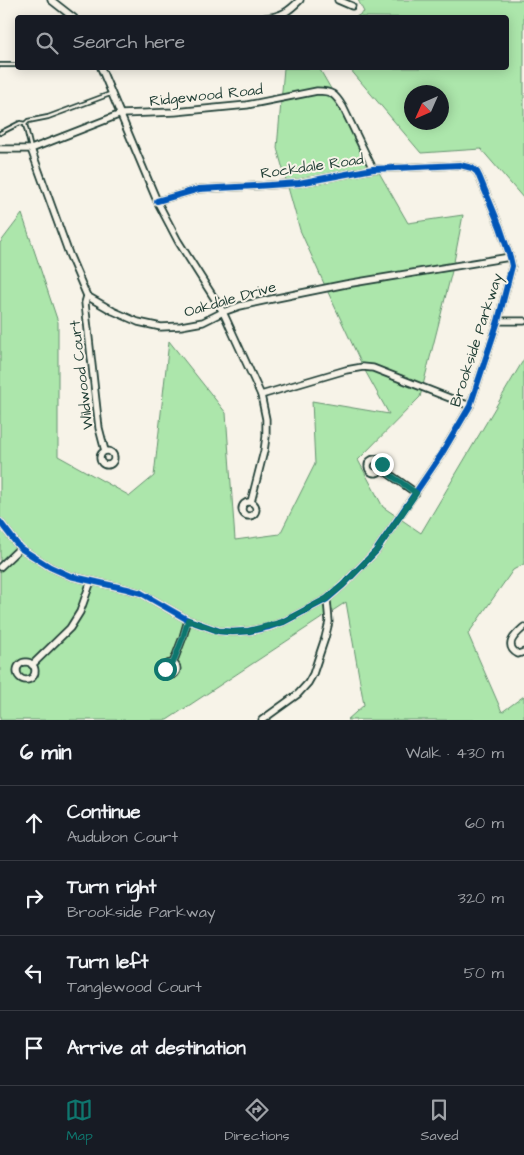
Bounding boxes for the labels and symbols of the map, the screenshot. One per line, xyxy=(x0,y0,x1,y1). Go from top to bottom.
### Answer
street label: Ridgewood Road xyxy=(148,79,264,113)
north arrow xyxy=(404,85,449,130)
street label: Rockdale Road xyxy=(259,149,365,184)
street label: Brookside Parkway xyxy=(445,271,509,410)
street label: Oakdale Drive xyxy=(182,276,279,323)
street label: Wildwood Court xyxy=(64,319,99,431)
route end xyxy=(371,453,394,476)
route start xyxy=(154,658,177,681)

